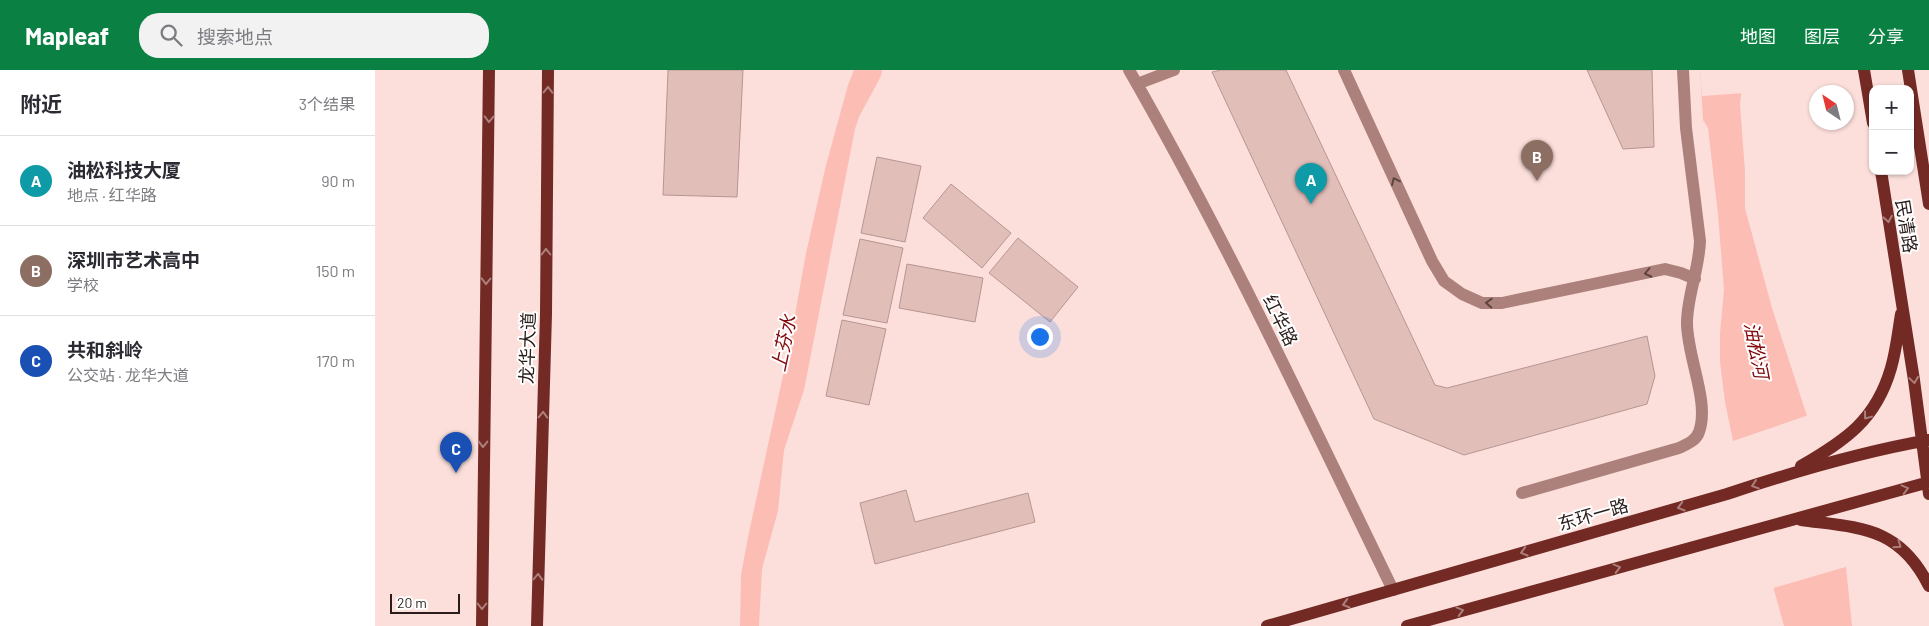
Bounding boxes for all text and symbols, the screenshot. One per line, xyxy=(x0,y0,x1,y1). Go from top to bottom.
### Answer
search box xyxy=(139,13,489,58)
text: Mapleaf xyxy=(25,21,109,50)
icon: search xyxy=(157,21,185,49)
text: 搜索地点 xyxy=(197,25,273,48)
text: 地图 xyxy=(1740,25,1776,47)
text: 图层 xyxy=(1804,25,1840,47)
text: 分享 xyxy=(1868,25,1904,47)
north arrow xyxy=(1809,85,1854,130)
map controls xyxy=(1869,85,1914,175)
button: + xyxy=(1869,85,1914,130)
one-way arrow xyxy=(543,86,553,94)
text: 附近 xyxy=(20,91,62,116)
text: 3个结果 xyxy=(299,94,355,113)
one-way arrow xyxy=(484,115,494,123)
button: − xyxy=(1869,130,1914,175)
pin: B xyxy=(1521,140,1553,181)
text: 油松科技大厦 xyxy=(67,158,181,181)
pin: A xyxy=(1295,163,1327,204)
text: A xyxy=(31,171,41,190)
text: 90 m xyxy=(321,171,355,190)
one-way arrow xyxy=(1391,177,1401,186)
text: 地点 · 红华路 xyxy=(67,185,157,204)
street label: 民清路 xyxy=(1892,198,1922,254)
one-way arrow xyxy=(1883,215,1893,224)
text: 深圳市艺术高中 xyxy=(67,248,200,271)
one-way arrow xyxy=(541,248,551,256)
text: B xyxy=(31,261,41,280)
text: 150 m xyxy=(316,261,355,280)
one-way arrow xyxy=(1644,267,1653,278)
text: 学校 xyxy=(67,275,99,294)
one-way arrow xyxy=(481,278,491,285)
street label: 红华路 xyxy=(1259,291,1303,349)
one-way arrow xyxy=(1485,297,1493,308)
street label: 龙华大道 xyxy=(515,312,539,384)
water label: 上芬水 xyxy=(766,312,800,373)
water label: 油松河 xyxy=(1740,320,1774,384)
your location xyxy=(1027,324,1053,350)
text: 共和斜岭 xyxy=(67,338,143,361)
text: C xyxy=(31,351,41,370)
text: 170 m xyxy=(316,351,355,370)
text: 公交站 · 龙华大道 xyxy=(67,365,189,384)
one-way arrow xyxy=(1908,376,1919,384)
one-way arrow xyxy=(1864,410,1873,420)
one-way arrow xyxy=(538,411,548,418)
pin: C xyxy=(440,432,472,473)
one-way arrow xyxy=(478,440,489,448)
one-way arrow xyxy=(1751,479,1759,489)
one-way arrow xyxy=(1900,484,1909,495)
street label: 东环一路 xyxy=(1555,494,1631,534)
one-way arrow xyxy=(1677,502,1685,512)
one-way arrow xyxy=(1892,539,1902,548)
one-way arrow xyxy=(1521,547,1529,557)
one-way arrow xyxy=(1612,563,1621,574)
one-way arrow xyxy=(533,573,543,581)
scale bar xyxy=(390,591,460,614)
text: 20 m xyxy=(397,594,427,611)
one-way arrow xyxy=(1343,598,1351,608)
one-way arrow xyxy=(477,602,487,610)
one-way arrow xyxy=(1456,606,1465,617)

